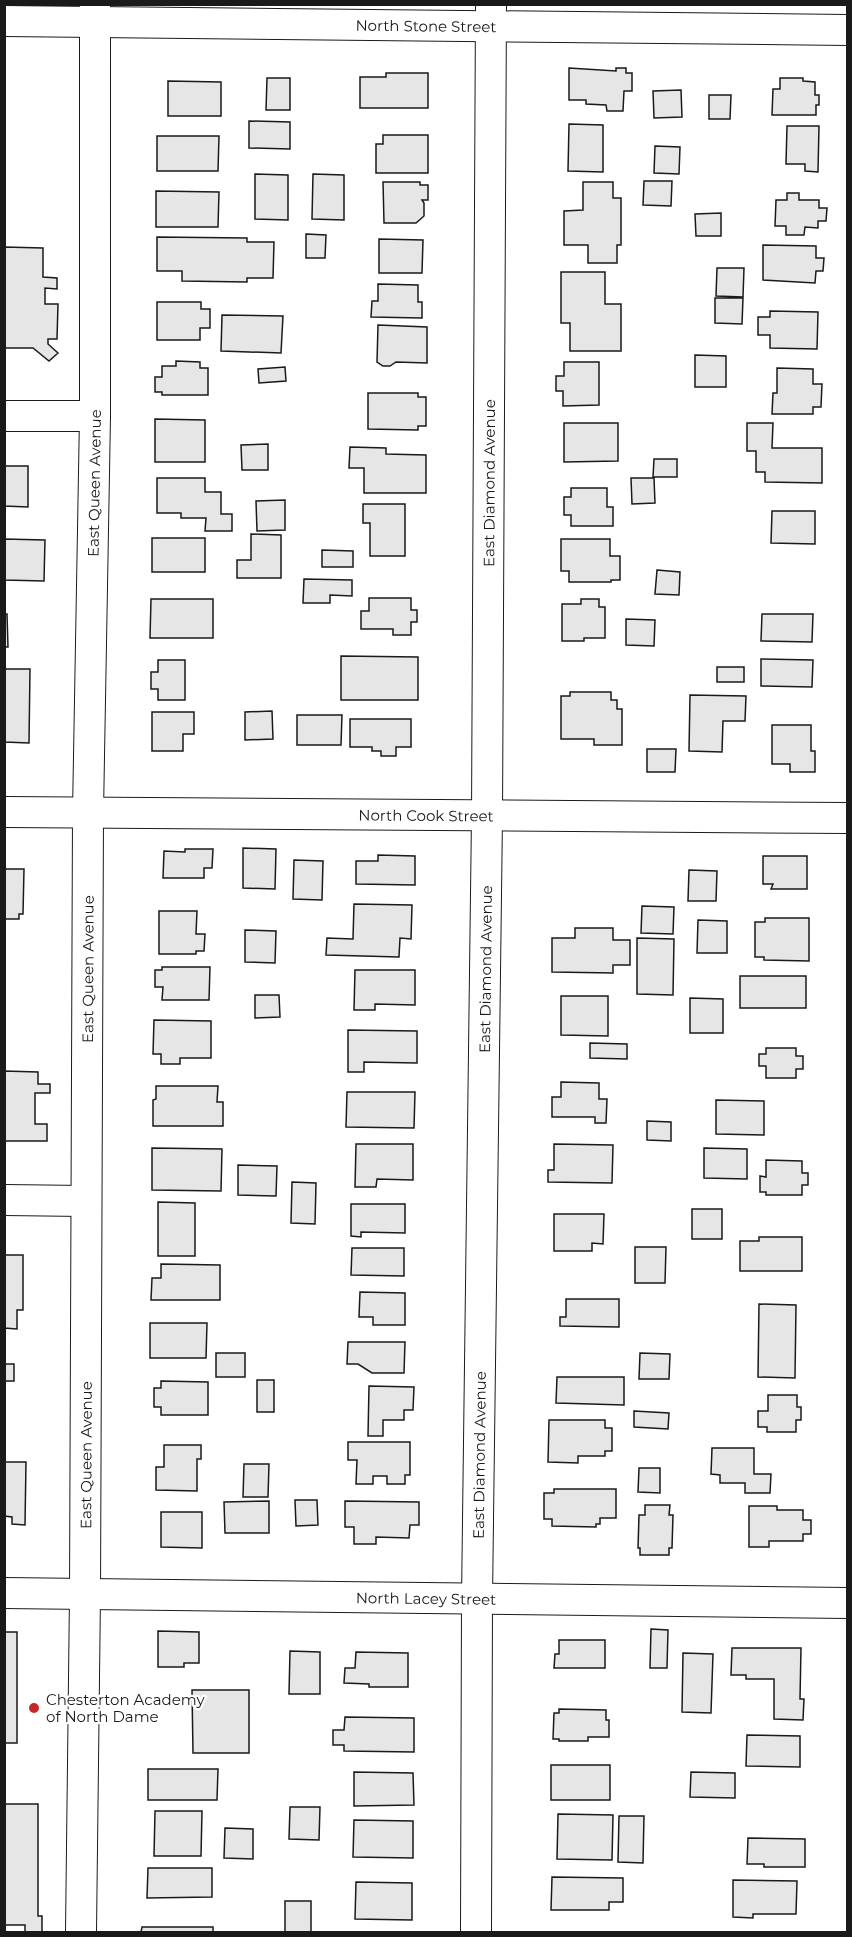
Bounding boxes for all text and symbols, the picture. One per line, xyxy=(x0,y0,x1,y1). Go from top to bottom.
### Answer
street label: North Stone Street xyxy=(355,15,497,36)
street label: East Diamond Avenue xyxy=(479,399,499,567)
street label: East Queen Avenue xyxy=(83,409,105,557)
street label: North Cook Street xyxy=(358,805,494,825)
street label: East Diamond Avenue xyxy=(474,885,496,1053)
street label: East Queen Avenue xyxy=(78,895,97,1043)
street label: East Diamond Avenue xyxy=(468,1371,489,1539)
street label: East Queen Avenue xyxy=(76,1381,95,1529)
street label: North Lacey Street xyxy=(356,1588,496,1608)
place label: Chesterton Academy of North Dame xyxy=(46,1690,205,1726)
marker: Chesterton Academy of North Dame xyxy=(27,1701,41,1715)

